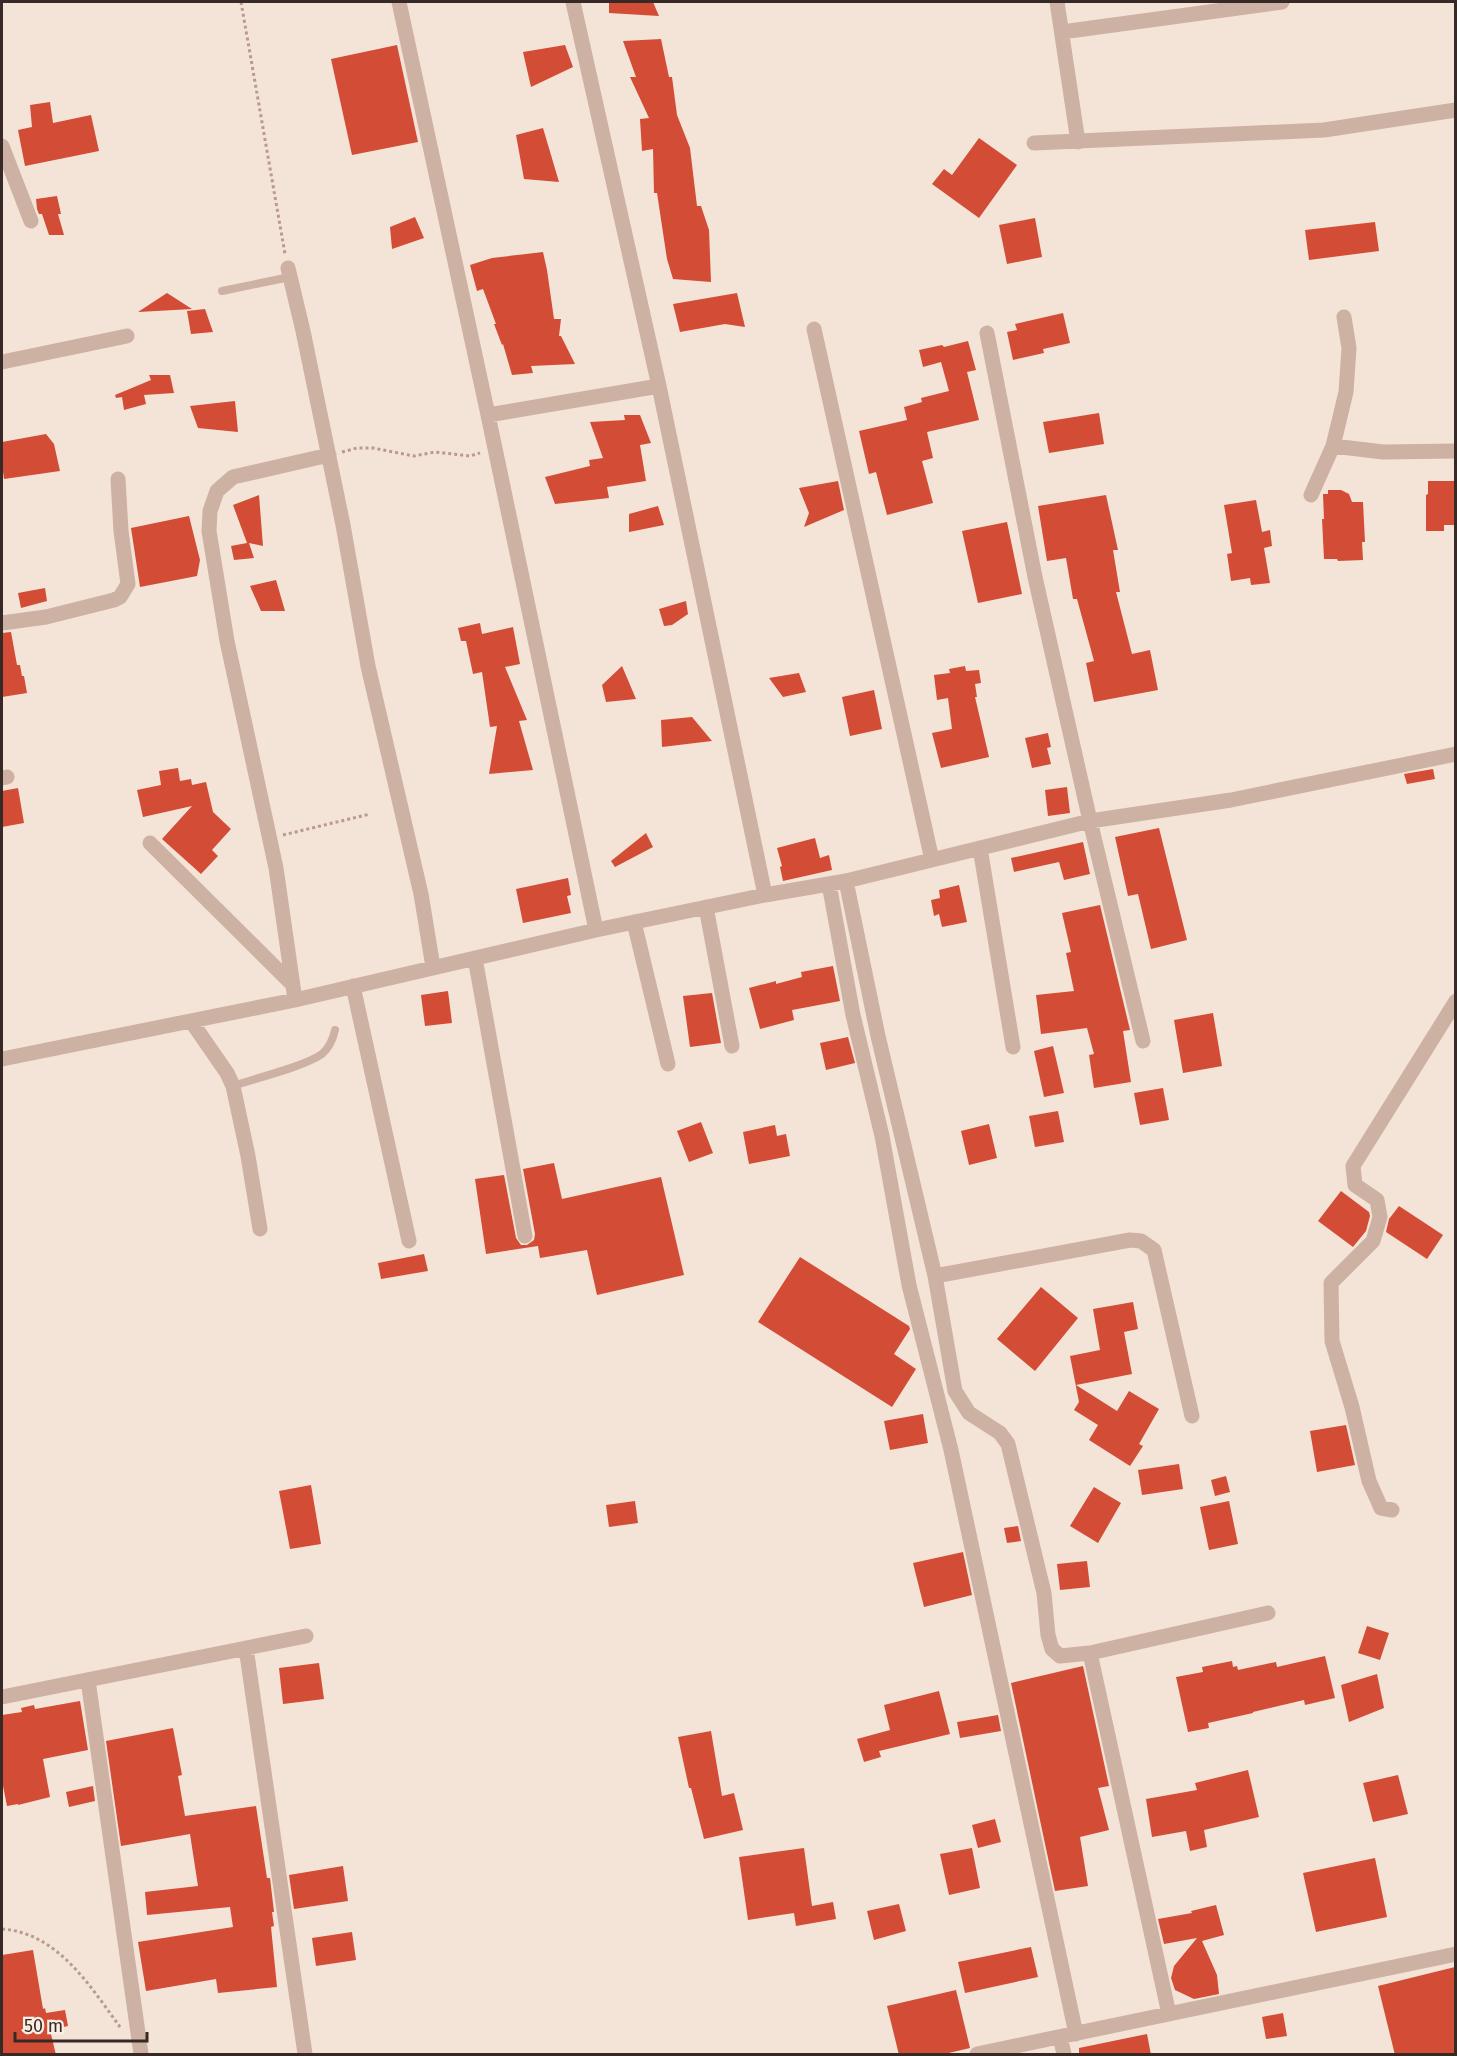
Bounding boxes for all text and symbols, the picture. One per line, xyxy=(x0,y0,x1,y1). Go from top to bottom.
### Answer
scale bar xyxy=(15,2005,147,2043)
text: 50 m xyxy=(24,2015,63,2037)

